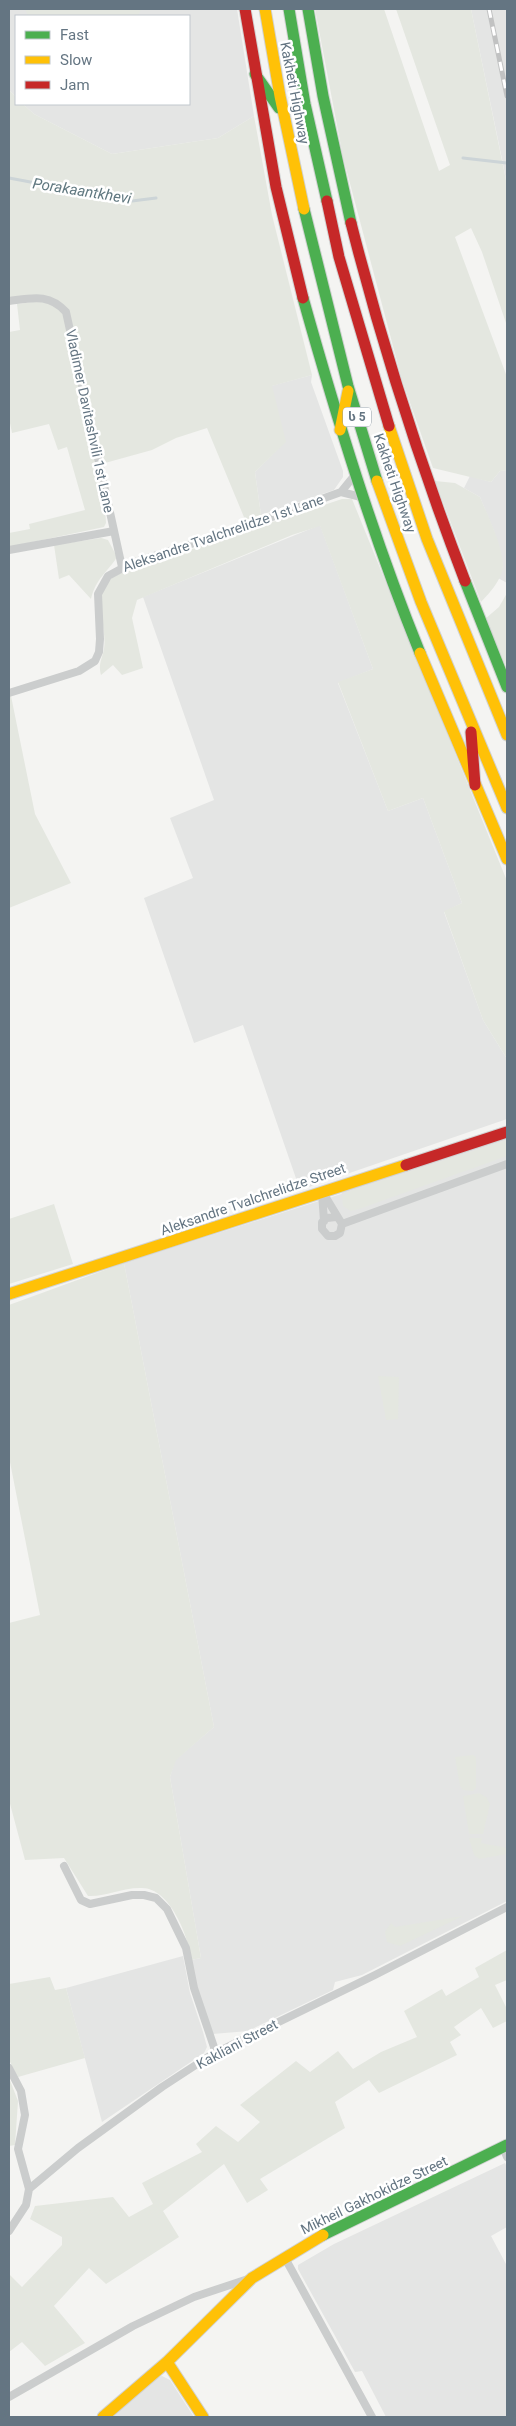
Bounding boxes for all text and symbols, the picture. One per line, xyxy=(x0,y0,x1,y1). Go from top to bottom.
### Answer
legend xyxy=(15,15,190,105)
text: Fast xyxy=(60,26,89,44)
street label: Kakheti Highway xyxy=(277,41,313,146)
text: Slow xyxy=(60,51,92,69)
text: Jam xyxy=(60,76,90,94)
water label: Porakaantkhevi xyxy=(31,174,133,208)
street label: Vladimer Davitashvili 1st Lane xyxy=(63,328,117,514)
road number: ს 5 xyxy=(343,408,371,427)
street label: Kakheti Highway xyxy=(371,431,420,535)
street label: Aleksandre Tvalchrelidze 1st Lane xyxy=(121,491,325,575)
street label: Aleksandre Tvalchrelidze Street xyxy=(158,1160,348,1238)
street label: Kakliani Street xyxy=(194,2016,281,2072)
street label: Mikheil Gakhokidze Street xyxy=(298,2152,450,2238)

